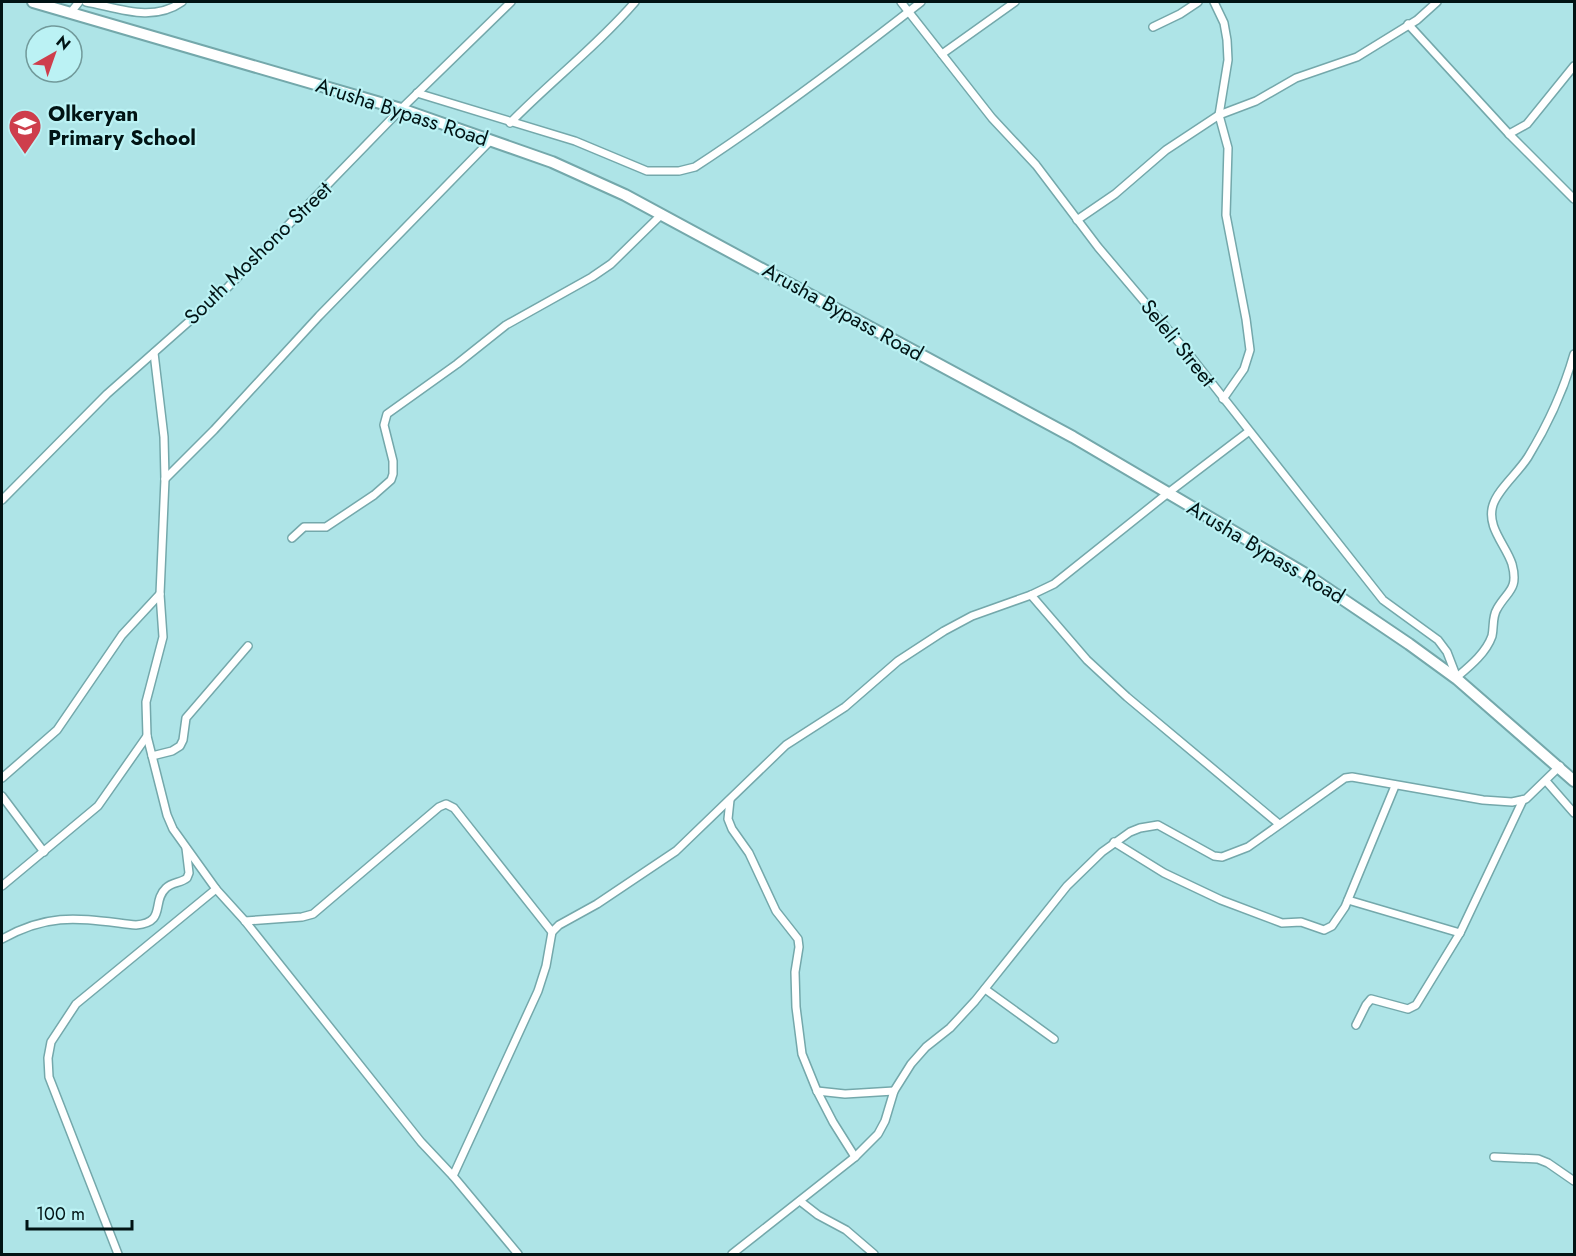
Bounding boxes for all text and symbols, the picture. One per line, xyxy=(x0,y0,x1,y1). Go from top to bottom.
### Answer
north arrow xyxy=(24,24,84,84)
text: N xyxy=(51,30,76,56)
street label: Arusha Bypass Road xyxy=(312,70,492,154)
place label: Olkeryan Primary School xyxy=(48,99,196,153)
school or university icon: Olkeryan Primary School xyxy=(7,108,43,155)
street label: South Moshono Street xyxy=(178,175,338,331)
street label: Arusha Bypass Road xyxy=(757,255,929,369)
street label: Seleli Street xyxy=(1133,293,1223,393)
street label: Arusha Bypass Road xyxy=(1181,493,1351,611)
scale bar xyxy=(27,1193,132,1231)
text: 100 m xyxy=(36,1201,85,1227)

